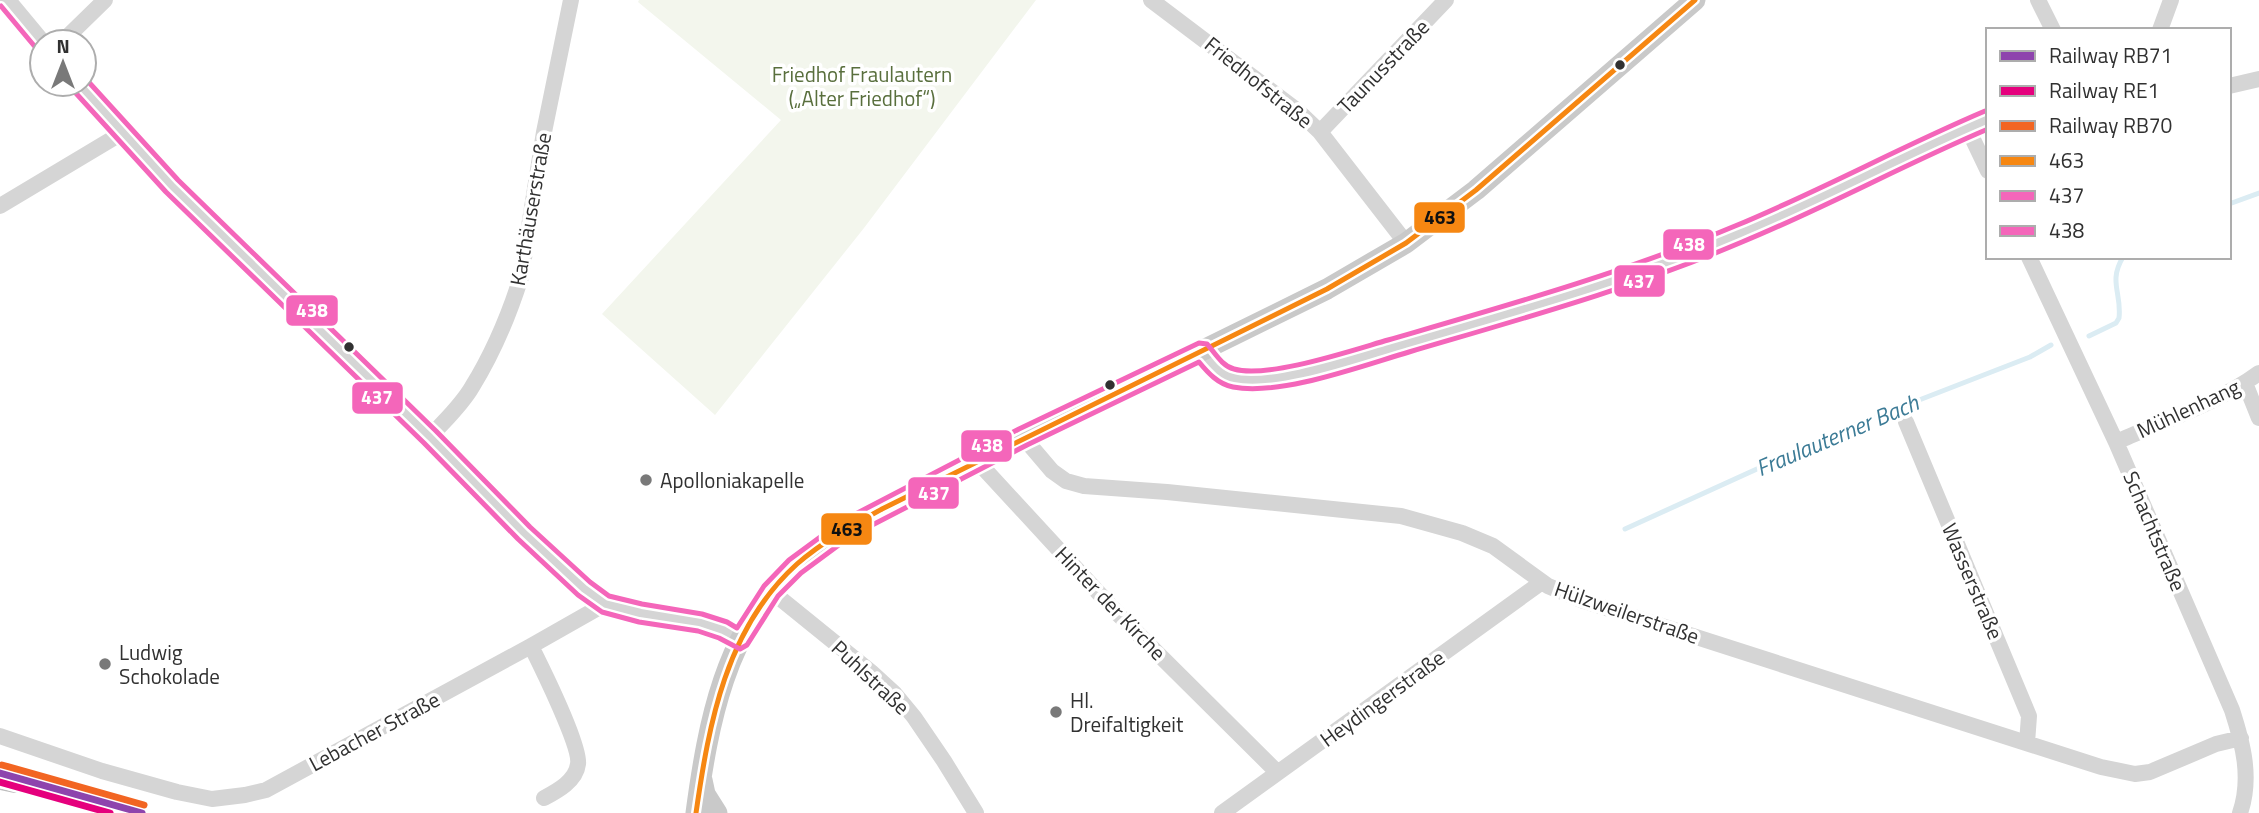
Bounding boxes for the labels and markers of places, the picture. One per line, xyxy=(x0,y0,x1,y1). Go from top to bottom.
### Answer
unlabelled marker xyxy=(1613,58,1627,72)
unlabelled marker xyxy=(342,340,356,354)
unlabelled marker xyxy=(1103,378,1117,392)
place label: Apolloniakapelle xyxy=(660,464,804,496)
marker: Apolloniakapelle xyxy=(638,472,654,488)
place label: Ludwig Schokolade xyxy=(119,636,220,692)
marker: Ludwig Schokolade xyxy=(97,656,113,672)
place label: Hl. Dreifaltigkeit xyxy=(1070,684,1184,740)
marker: Hl. Dreifaltigkeit xyxy=(1048,704,1064,720)

